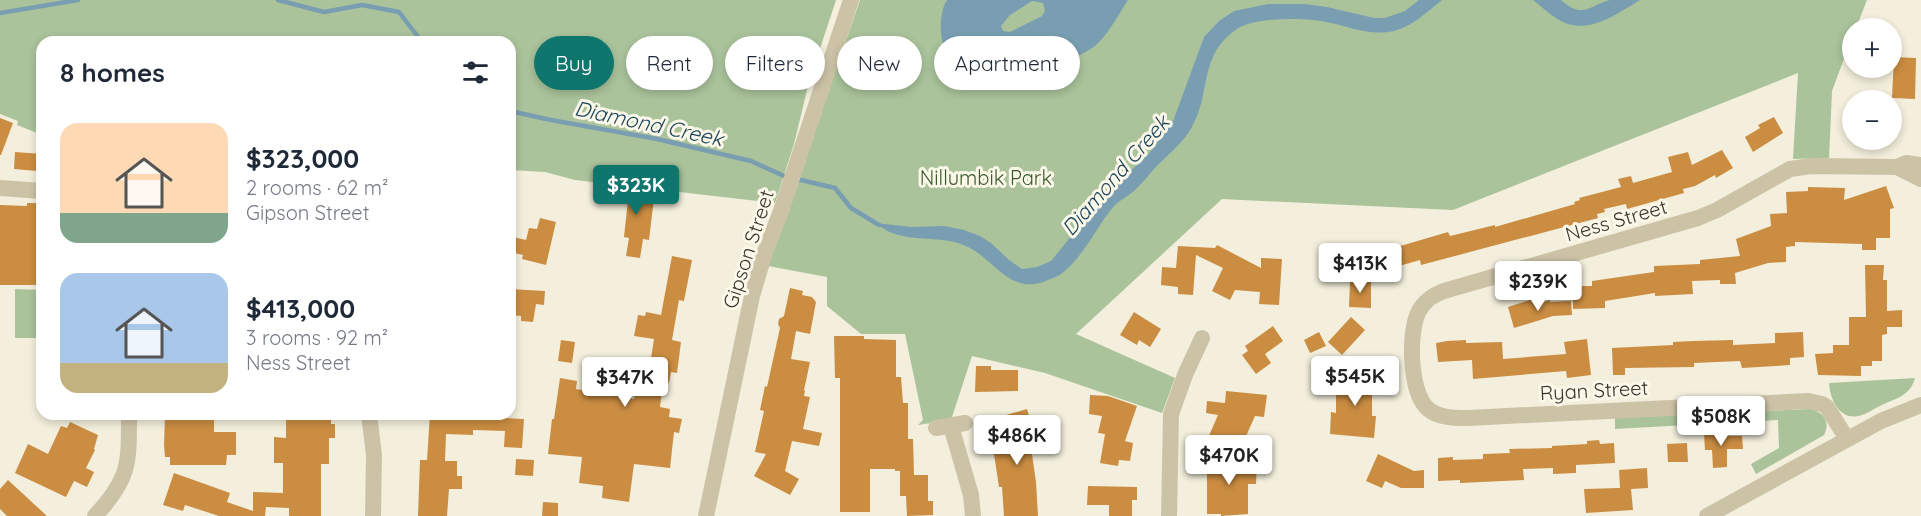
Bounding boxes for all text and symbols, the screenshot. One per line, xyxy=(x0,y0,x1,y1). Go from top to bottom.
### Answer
map controls xyxy=(1842,18,1902,150)
button: + xyxy=(1842,18,1902,78)
chip: Buy xyxy=(534,36,614,90)
chip: Rent xyxy=(626,36,713,90)
chip: Filters xyxy=(725,36,825,90)
chip: New xyxy=(837,36,922,90)
chip: Apartment xyxy=(934,36,1080,90)
text: 8 homes xyxy=(60,56,165,89)
icon: filters xyxy=(459,56,492,89)
button: − xyxy=(1842,90,1902,150)
water label: Diamond Creek xyxy=(572,95,727,152)
water label: Diamond Creek xyxy=(1056,108,1176,241)
text: $323,000 xyxy=(246,142,359,175)
icon: home xyxy=(108,147,180,219)
pin: $323K xyxy=(594,165,678,216)
park label: Nillumbik Park xyxy=(920,165,1052,190)
text: $323K xyxy=(607,172,665,197)
text: 2 rooms · 62 m² xyxy=(246,175,388,200)
street label: Gipson Street xyxy=(717,186,779,312)
street label: Ness Street xyxy=(1562,193,1670,246)
text: Gipson Street xyxy=(246,200,369,225)
pin: $413K xyxy=(1318,243,1402,294)
text: $413K xyxy=(1333,250,1387,275)
pin: $239K xyxy=(1496,261,1580,312)
text: $239K xyxy=(1509,268,1567,293)
text: $413,000 xyxy=(246,292,355,325)
icon: home xyxy=(108,297,180,369)
text: 3 rooms · 92 m² xyxy=(246,325,388,350)
text: Ness Street xyxy=(246,350,351,375)
pin: $545K xyxy=(1313,356,1397,407)
pin: $347K xyxy=(583,357,667,408)
text: $545K xyxy=(1325,363,1385,388)
text: $347K xyxy=(596,364,654,389)
street label: Ryan Street xyxy=(1539,375,1649,405)
pin: $508K xyxy=(1679,396,1763,447)
text: $508K xyxy=(1691,403,1751,428)
pin: $486K xyxy=(975,415,1059,466)
text: $486K xyxy=(988,422,1046,447)
pin: $470K xyxy=(1187,435,1271,486)
text: $470K xyxy=(1199,442,1259,467)

